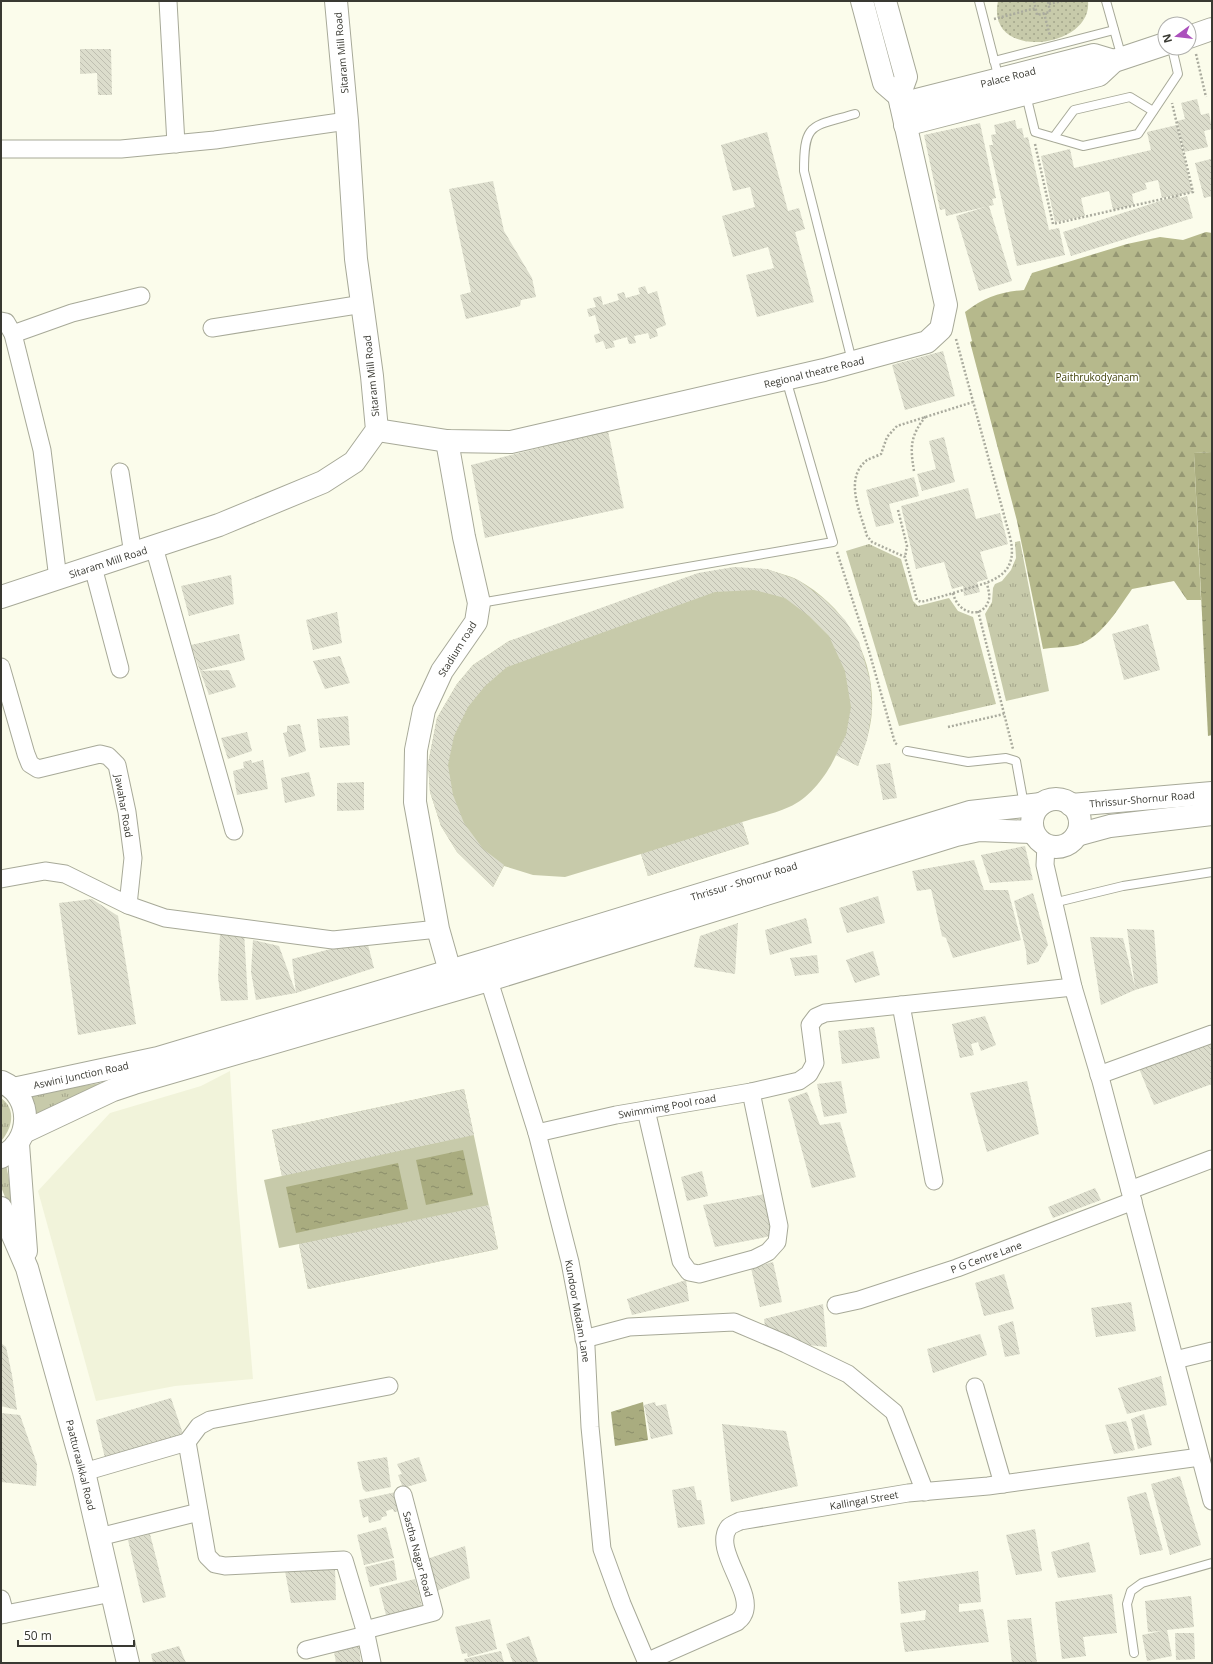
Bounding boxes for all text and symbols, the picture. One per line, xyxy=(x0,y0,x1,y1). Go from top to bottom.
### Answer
street label: Sitaram Mill Road xyxy=(330,12,352,94)
north arrow xyxy=(1157,16,1197,56)
text: N xyxy=(1158,32,1175,45)
street label: Palace Road xyxy=(979,63,1037,91)
street label: Sitaram Mill Road xyxy=(360,335,382,417)
street label: Regional theatre Road xyxy=(762,353,866,391)
park label: Paithrukodyanam xyxy=(1056,370,1138,384)
street label: Sitaram Mill Road xyxy=(67,543,149,581)
street label: Stadium road xyxy=(434,619,480,679)
street label: Jawahar Road xyxy=(111,772,136,839)
street label: Thrissur-Shornur Road xyxy=(1089,787,1195,811)
street label: Thrissur - Shornur Road xyxy=(689,858,799,904)
street label: Aswini Junction Road xyxy=(32,1058,130,1092)
street label: Swimmimg Pool road xyxy=(617,1091,717,1121)
street label: P G Centre Lane xyxy=(948,1237,1024,1276)
street label: Kundoor Madam Lane xyxy=(562,1259,594,1364)
street label: Paatturaaikkal Road xyxy=(63,1418,99,1512)
street label: Kallingal Street xyxy=(829,1487,900,1513)
street label: Sastha Nagar Road xyxy=(400,1510,436,1598)
scale bar xyxy=(18,1622,134,1648)
text: 50 m xyxy=(24,1627,52,1644)

